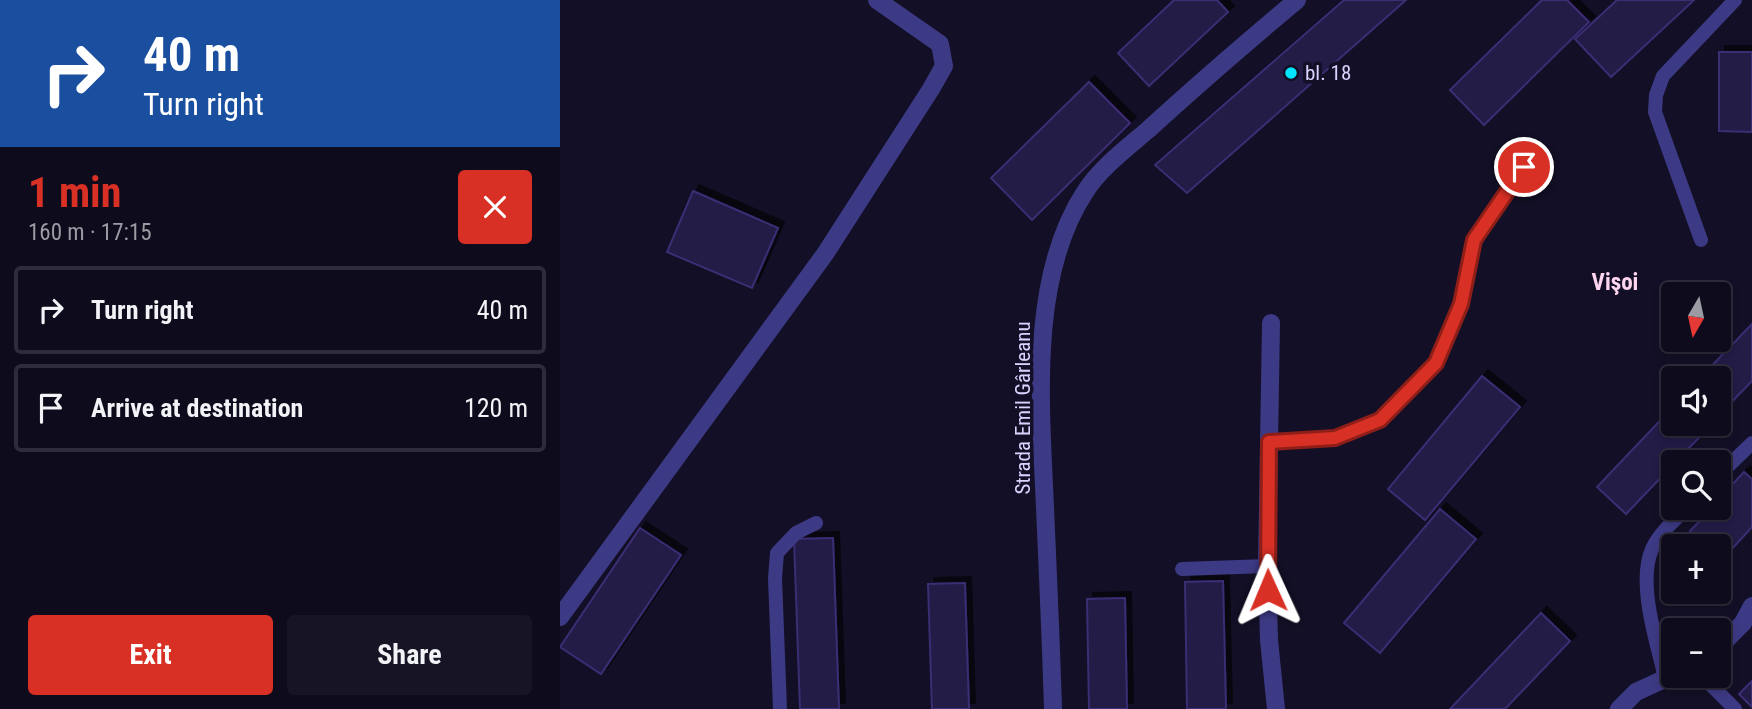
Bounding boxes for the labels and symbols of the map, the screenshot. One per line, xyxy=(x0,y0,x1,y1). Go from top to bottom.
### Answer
place label: bl. 18 xyxy=(1305,61,1351,85)
marker: bl. 18 xyxy=(1283,65,1299,81)
pin xyxy=(1494,137,1554,197)
district label: Vişoi xyxy=(1592,269,1638,296)
north arrow xyxy=(1661,282,1731,352)
street label: Strada Emil Gârleanu xyxy=(1011,321,1035,495)
position arrow xyxy=(1231,553,1305,627)

